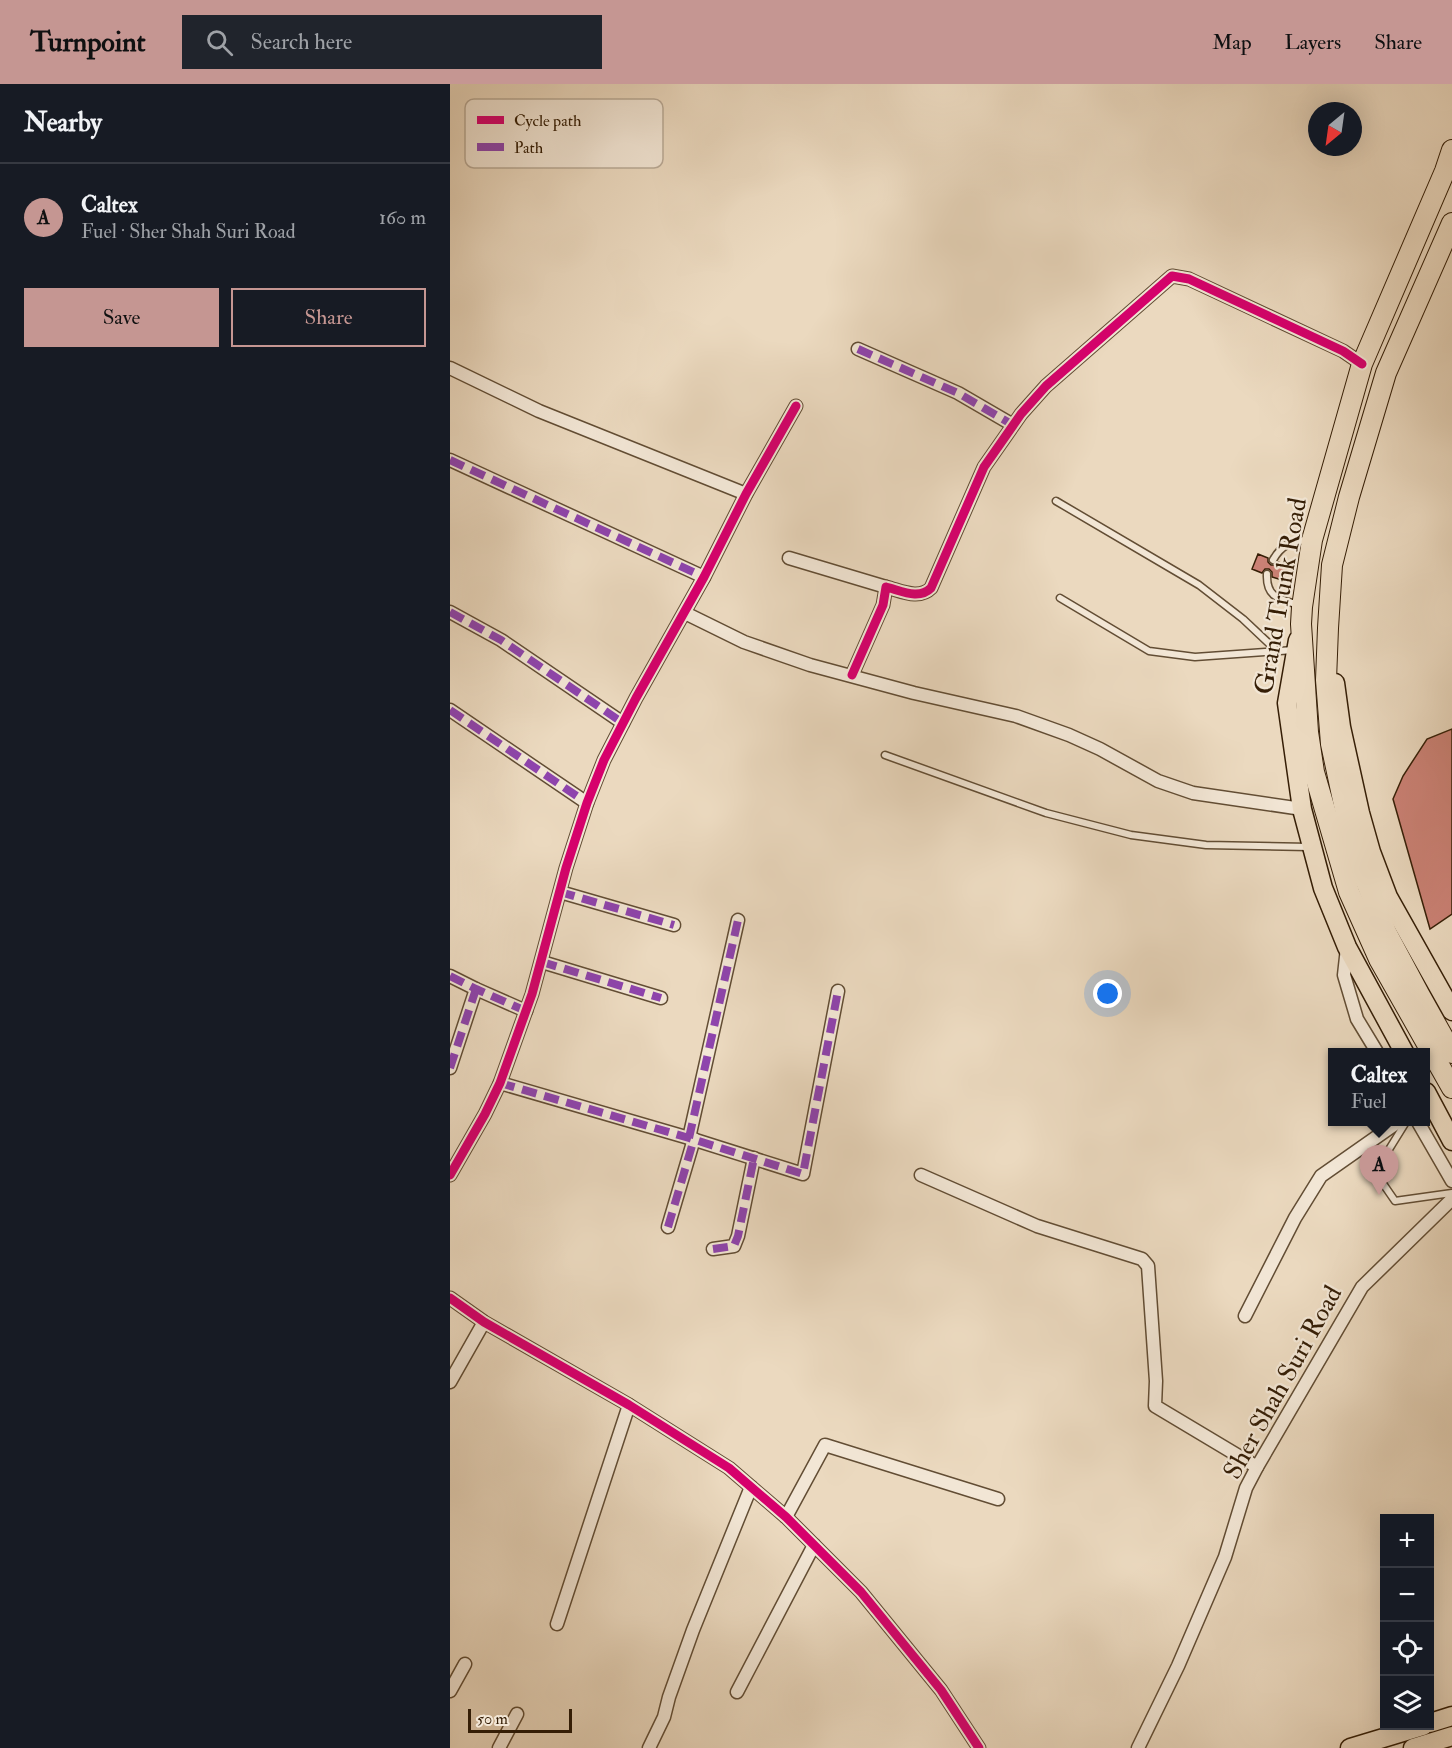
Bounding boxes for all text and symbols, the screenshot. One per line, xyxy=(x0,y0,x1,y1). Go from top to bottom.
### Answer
search box xyxy=(182,15,602,69)
text: Turnpoint xyxy=(30,25,146,60)
icon: search xyxy=(203,26,236,59)
text: Search here xyxy=(251,28,352,56)
text: Map xyxy=(1212,29,1252,56)
text: Layers xyxy=(1285,29,1341,56)
text: Share xyxy=(1374,29,1422,56)
legend xyxy=(465,99,663,168)
north arrow xyxy=(1308,102,1362,156)
text: Nearby xyxy=(24,107,102,139)
text: Cycle path xyxy=(514,111,582,132)
text: Path xyxy=(514,138,544,158)
text: Caltex xyxy=(81,191,138,219)
text: A xyxy=(37,205,50,230)
text: 160 m xyxy=(379,205,426,230)
text: Fuel · Sher Shah Suri Road xyxy=(81,219,296,244)
button: Save xyxy=(24,288,219,347)
button: Share xyxy=(231,288,426,347)
street label: Grand Trunk Road xyxy=(1248,495,1314,697)
your location xyxy=(1093,979,1122,1008)
popup xyxy=(1328,1048,1430,1126)
text: Caltex xyxy=(1351,1061,1407,1089)
text: Fuel xyxy=(1351,1089,1387,1114)
pin: A xyxy=(1360,1146,1398,1195)
street label: Sher Shah Suri Road xyxy=(1216,1280,1349,1485)
map controls xyxy=(1380,1514,1434,1730)
button: + xyxy=(1380,1514,1434,1568)
button: − xyxy=(1380,1568,1434,1622)
button: locate xyxy=(1380,1622,1434,1676)
button: layers xyxy=(1380,1676,1434,1730)
scale bar xyxy=(468,1706,572,1734)
text: 50 m xyxy=(477,1709,508,1729)

